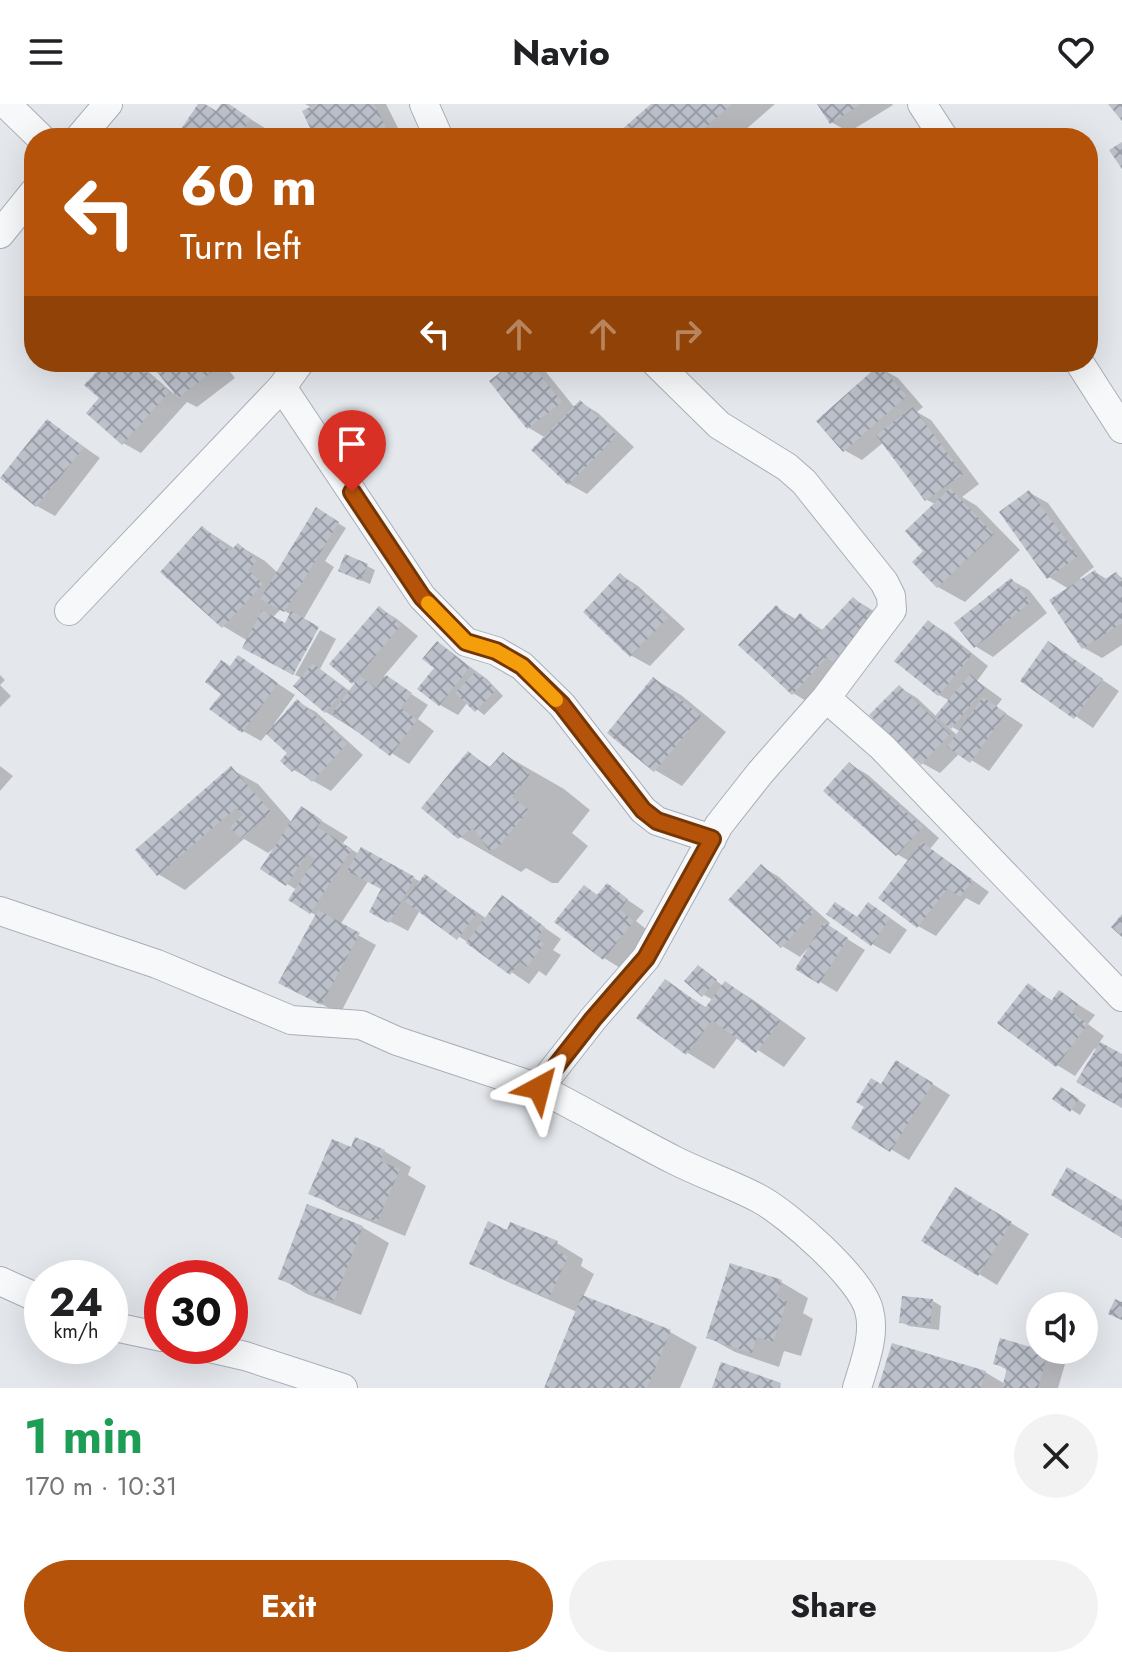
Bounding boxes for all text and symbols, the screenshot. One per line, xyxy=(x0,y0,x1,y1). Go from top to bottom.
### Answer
text: Navio xyxy=(512,26,610,78)
icon: menu xyxy=(24,30,68,74)
icon: heart xyxy=(1054,30,1098,74)
text: 60 m xyxy=(180,145,317,226)
icon: left xyxy=(48,160,152,264)
text: Turn left xyxy=(180,220,301,272)
icon: left xyxy=(413,312,457,356)
icon: ahead xyxy=(497,312,541,356)
icon: ahead xyxy=(581,312,625,356)
icon: right xyxy=(665,312,709,356)
pin xyxy=(318,410,386,492)
icon: arrive xyxy=(330,422,374,466)
position arrow xyxy=(497,1046,581,1130)
speed limit sign: 30 xyxy=(144,1260,248,1364)
text: 24 xyxy=(49,1273,103,1331)
map controls xyxy=(1026,1292,1098,1364)
button: sound xyxy=(1026,1292,1098,1364)
text: km/h xyxy=(53,1317,99,1346)
text: 1 min xyxy=(24,1402,143,1471)
button: close xyxy=(1014,1414,1098,1498)
text: 170 m · 10:31 xyxy=(24,1467,177,1505)
button: Exit xyxy=(24,1560,553,1652)
button: Share xyxy=(569,1560,1098,1652)

